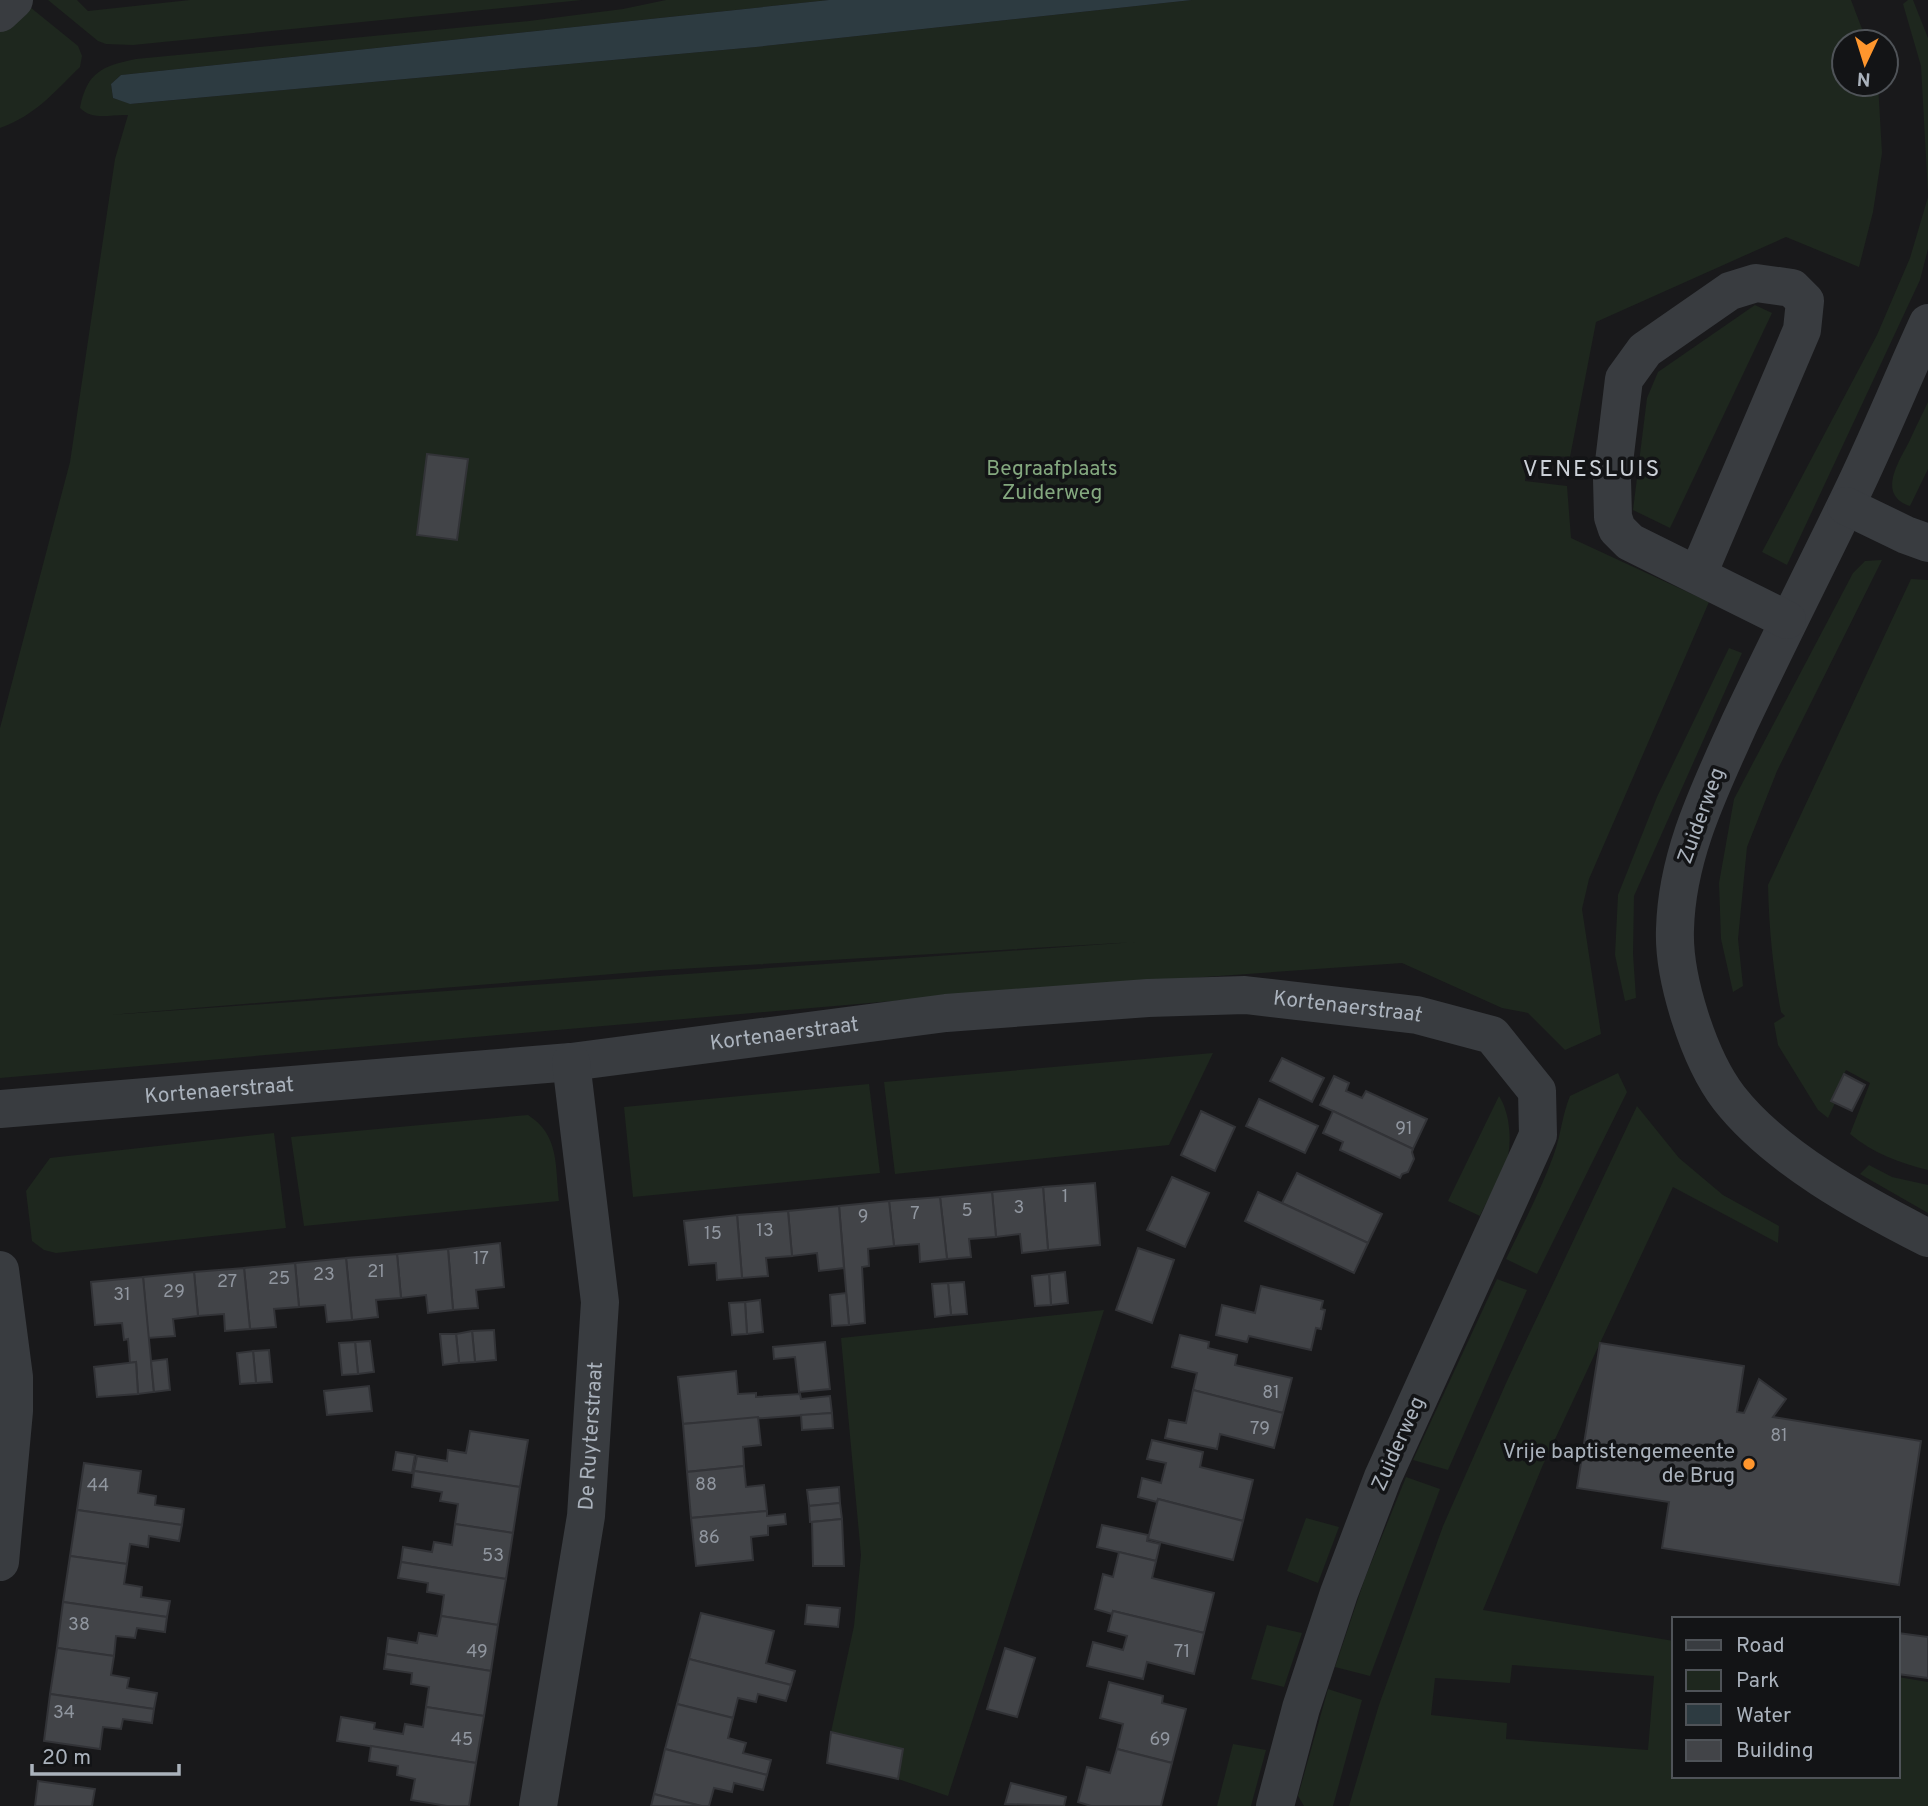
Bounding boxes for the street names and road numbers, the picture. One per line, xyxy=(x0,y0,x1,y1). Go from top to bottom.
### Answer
street label: Zuiderweg xyxy=(1672,764,1732,868)
street label: Kortenaerstraat xyxy=(1272,985,1425,1029)
street label: Kortenaerstraat xyxy=(708,1011,860,1057)
street label: Kortenaerstraat xyxy=(143,1071,295,1111)
street label: De Ruyterstraat xyxy=(573,1361,610,1511)
street label: Zuiderweg xyxy=(1366,1393,1432,1495)

